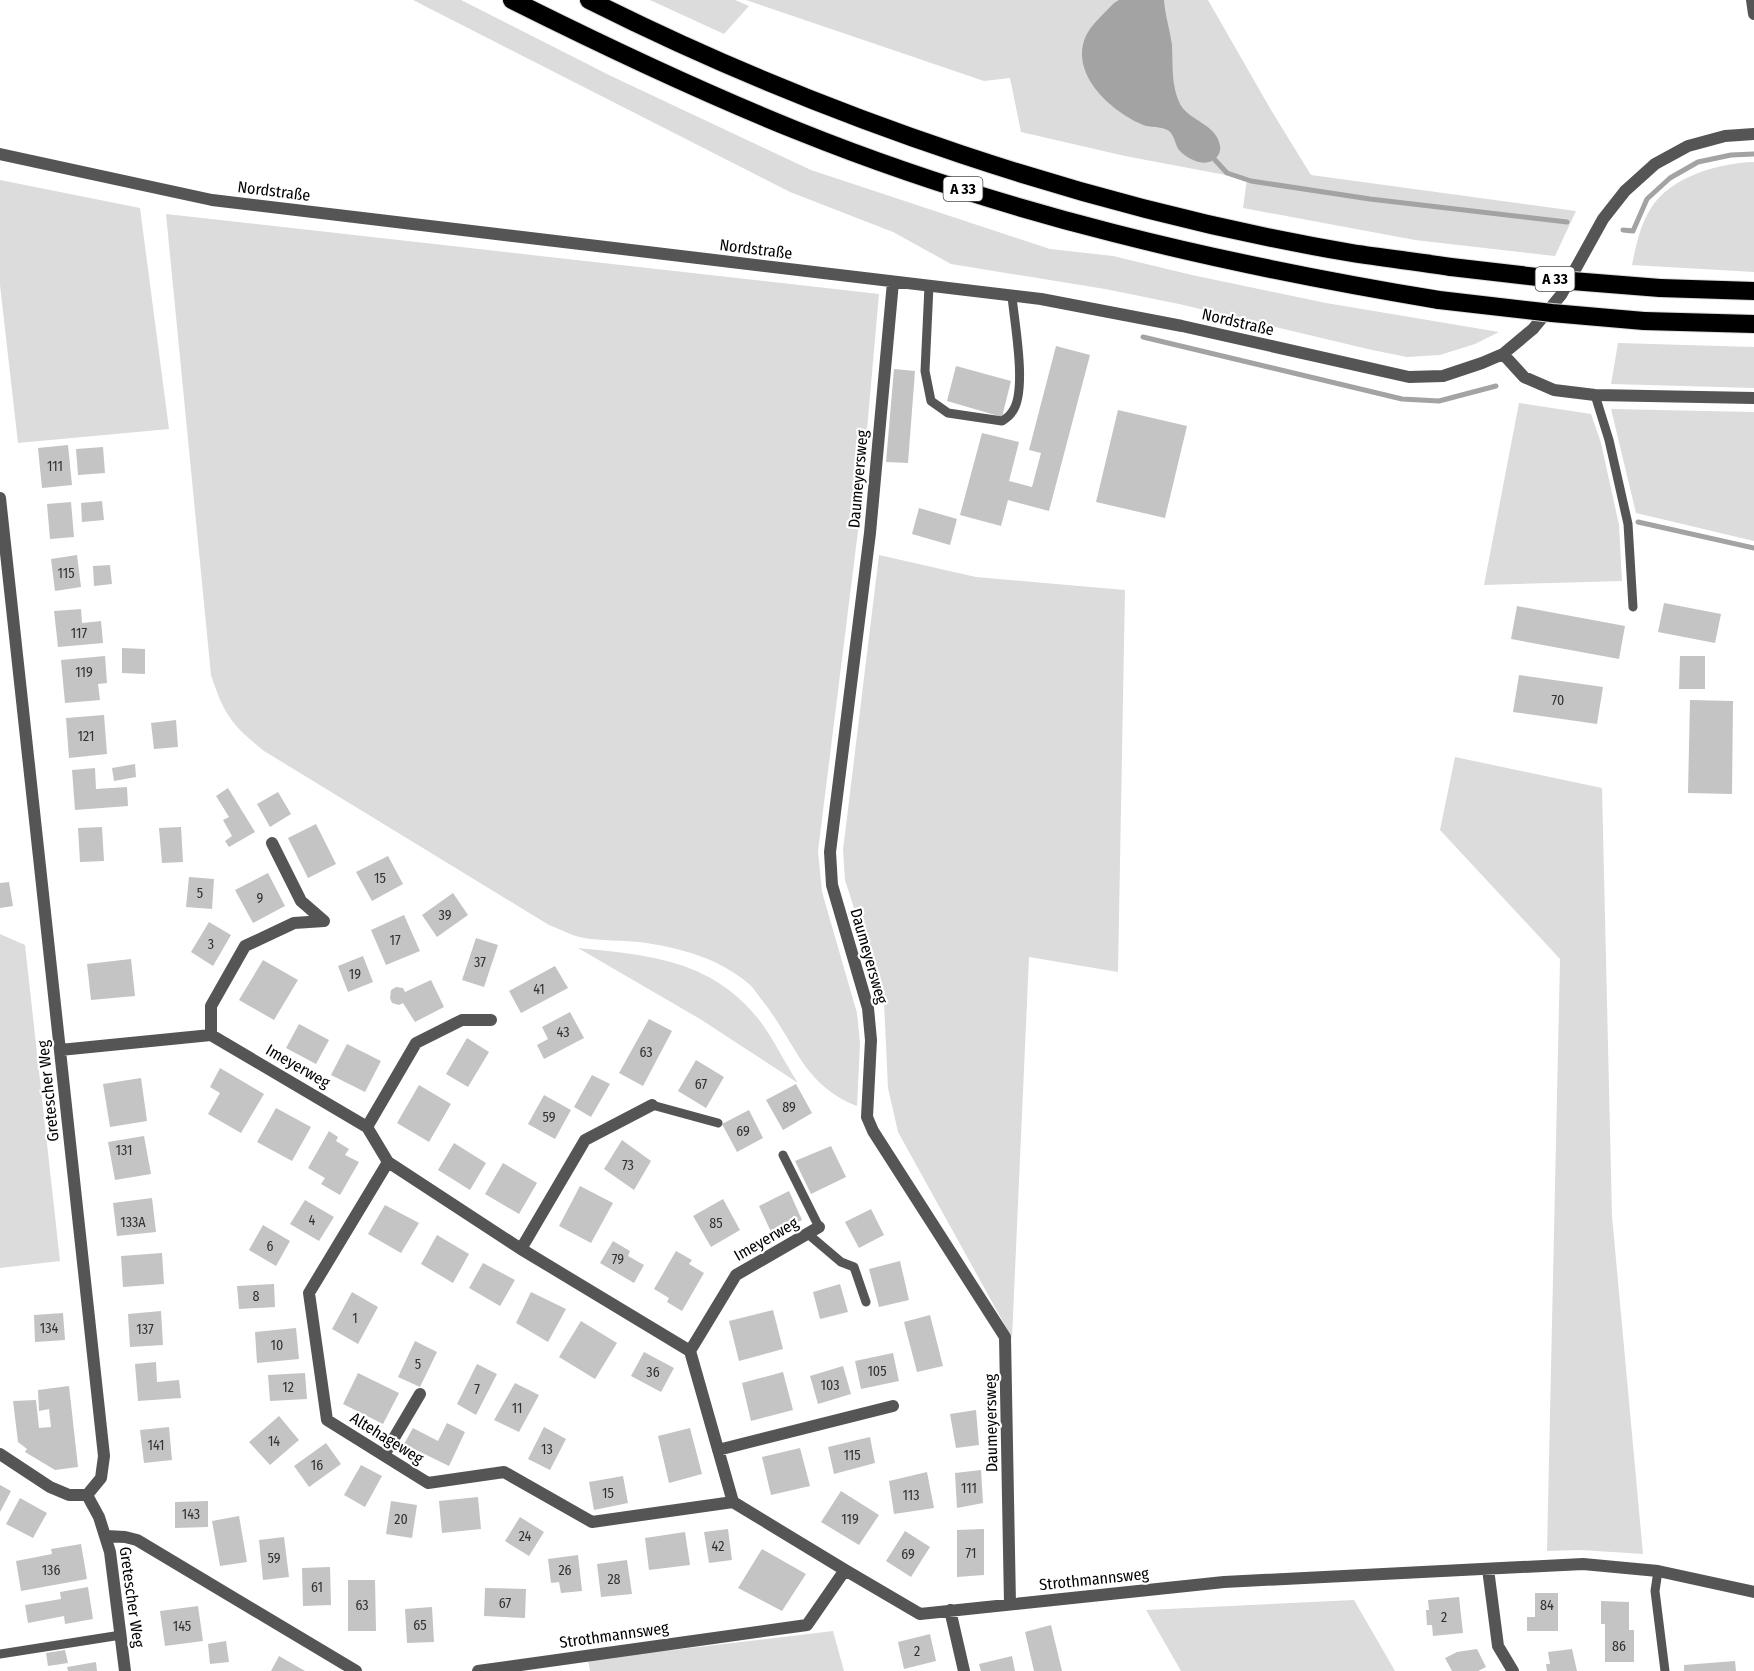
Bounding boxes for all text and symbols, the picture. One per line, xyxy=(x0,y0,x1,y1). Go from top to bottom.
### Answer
street label: Nordstraße xyxy=(236,177,312,205)
road number: A 33 xyxy=(944,177,982,201)
street label: Nordstraße xyxy=(718,235,794,263)
road number: A 33 xyxy=(1536,267,1574,291)
street label: Nordstraße xyxy=(1200,304,1276,340)
street label: Daumeyersweg xyxy=(844,429,872,529)
house number: 111 xyxy=(47,458,63,475)
house number: 115 xyxy=(57,565,75,582)
house number: 117 xyxy=(71,625,88,642)
house number: 119 xyxy=(75,664,93,681)
house number: 70 xyxy=(1552,692,1564,709)
house number: 121 xyxy=(78,728,94,745)
house number: 15 xyxy=(374,870,386,887)
house number: 5 xyxy=(197,885,203,902)
house number: 9 xyxy=(257,890,264,907)
street label: Daumeyersweg xyxy=(846,906,892,1006)
house number: 39 xyxy=(439,907,452,924)
house number: 17 xyxy=(389,932,401,949)
house number: 3 xyxy=(208,936,214,953)
house number: 37 xyxy=(474,954,486,971)
house number: 19 xyxy=(349,966,361,983)
house number: 41 xyxy=(533,981,545,998)
house number: 43 xyxy=(557,1024,569,1041)
street label: Gretescher Weg xyxy=(33,1039,63,1143)
street label: Imeyerweg xyxy=(263,1040,334,1092)
house number: 63 xyxy=(639,1044,653,1061)
house number: 67 xyxy=(695,1076,707,1093)
house number: 89 xyxy=(782,1099,796,1116)
house number: 59 xyxy=(542,1109,556,1126)
house number: 69 xyxy=(736,1123,750,1140)
house number: 131 xyxy=(116,1142,132,1159)
house number: 73 xyxy=(622,1157,634,1174)
house number: 4 xyxy=(309,1212,316,1229)
street label: Imeyerweg xyxy=(731,1213,802,1265)
house number: 133A xyxy=(120,1214,146,1231)
house number: 85 xyxy=(709,1215,723,1232)
house number: 6 xyxy=(267,1238,274,1255)
house number: 79 xyxy=(612,1251,624,1268)
house number: 8 xyxy=(253,1288,260,1305)
house number: 1 xyxy=(352,1310,358,1327)
house number: 134 xyxy=(40,1320,58,1337)
house number: 137 xyxy=(136,1321,154,1338)
house number: 10 xyxy=(271,1337,283,1354)
house number: 5 xyxy=(415,1356,421,1373)
house number: 105 xyxy=(867,1363,887,1380)
house number: 36 xyxy=(646,1364,660,1381)
street label: Daumeyersweg xyxy=(981,1373,1001,1472)
house number: 103 xyxy=(821,1377,839,1394)
house number: 12 xyxy=(282,1379,294,1396)
house number: 7 xyxy=(474,1381,480,1398)
house number: 11 xyxy=(512,1400,522,1417)
street label: Altehageweg xyxy=(347,1408,428,1468)
house number: 14 xyxy=(268,1433,280,1450)
house number: 141 xyxy=(148,1437,164,1454)
house number: 13 xyxy=(541,1441,553,1458)
house number: 115 xyxy=(843,1447,861,1464)
house number: 16 xyxy=(311,1457,323,1474)
house number: 111 xyxy=(961,1480,977,1497)
house number: 15 xyxy=(602,1485,614,1502)
house number: 113 xyxy=(902,1487,920,1504)
house number: 143 xyxy=(182,1506,200,1523)
house number: 20 xyxy=(394,1511,408,1528)
house number: 119 xyxy=(841,1511,859,1528)
house number: 24 xyxy=(519,1528,532,1545)
house number: 42 xyxy=(712,1538,724,1555)
street label: Gretescher Weg xyxy=(116,1545,149,1649)
house number: 71 xyxy=(966,1545,976,1562)
house number: 69 xyxy=(901,1546,915,1563)
house number: 59 xyxy=(267,1550,281,1567)
house number: 136 xyxy=(42,1562,60,1579)
house number: 26 xyxy=(558,1562,572,1579)
street label: Strothmannsweg xyxy=(1038,1564,1150,1594)
house number: 28 xyxy=(607,1571,621,1588)
house number: 61 xyxy=(311,1579,323,1596)
house number: 67 xyxy=(499,1595,511,1612)
house number: 63 xyxy=(355,1597,369,1614)
house number: 84 xyxy=(1540,1597,1554,1614)
house number: 2 xyxy=(1441,1609,1447,1626)
house number: 65 xyxy=(413,1617,427,1634)
house number: 145 xyxy=(173,1618,191,1635)
street label: Strothmannsweg xyxy=(558,1618,670,1652)
house number: 86 xyxy=(1612,1638,1626,1655)
house number: 2 xyxy=(914,1643,920,1660)

